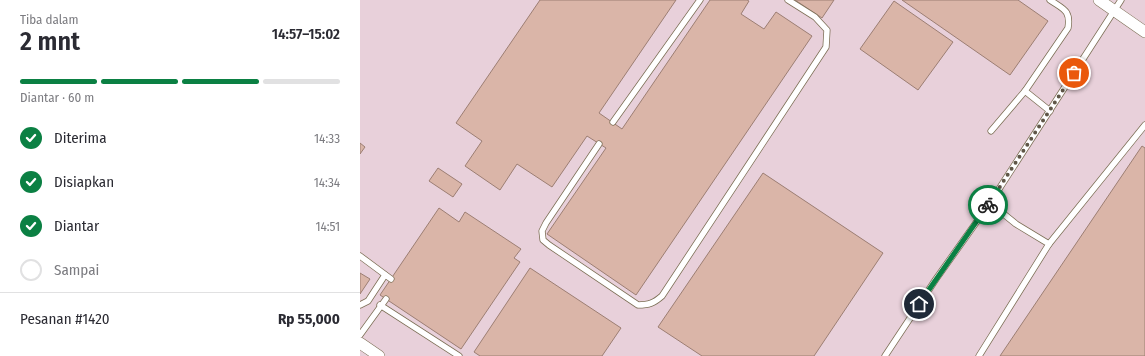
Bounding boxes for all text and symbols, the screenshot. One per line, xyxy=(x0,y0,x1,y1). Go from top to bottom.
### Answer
text: Tiba dalam xyxy=(20,12,78,27)
text: 14:57–15:02 xyxy=(272,25,340,43)
text: 2 mnt xyxy=(20,26,80,57)
pin xyxy=(1057,56,1091,90)
icon: bag xyxy=(1063,62,1085,84)
text: Diantar · 60 m xyxy=(20,90,94,105)
icon: check xyxy=(20,127,42,149)
text: Diterima xyxy=(54,129,107,147)
text: 14:33 xyxy=(314,131,340,146)
icon: check xyxy=(20,171,42,193)
text: Disiapkan xyxy=(54,173,114,191)
text: 14:34 xyxy=(314,175,340,190)
courier xyxy=(968,185,1008,225)
icon: bike xyxy=(977,194,999,216)
icon: check xyxy=(20,215,42,237)
text: Diantar xyxy=(54,217,99,235)
text: 14:51 xyxy=(315,219,340,234)
text: Sampai xyxy=(54,261,99,279)
pin xyxy=(902,287,936,321)
icon: home xyxy=(908,293,930,315)
text: Pesanan #1420 xyxy=(20,310,110,328)
text: Rp 55,000 xyxy=(278,310,340,328)

